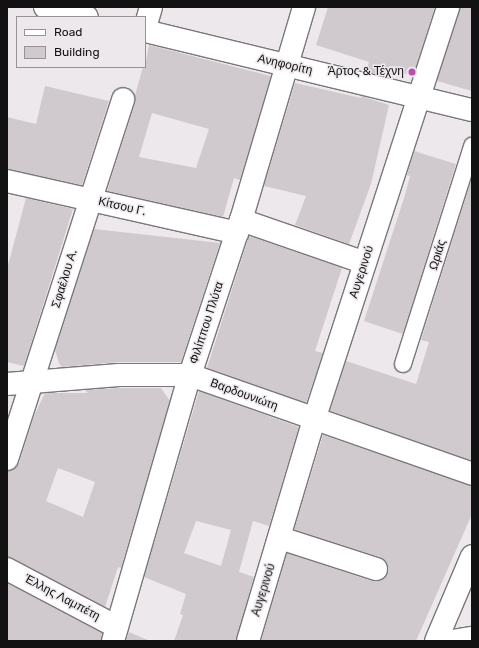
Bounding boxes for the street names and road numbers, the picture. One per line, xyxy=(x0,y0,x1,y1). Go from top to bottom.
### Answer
street label: Ανηφορίτη xyxy=(256,52,314,78)
street label: Κίτσου Γ. xyxy=(97,195,147,219)
street label: Ωριάς xyxy=(427,238,449,272)
street label: Αυγερινού xyxy=(347,244,377,300)
street label: Σφαέλου Α. xyxy=(49,248,81,310)
street label: Φιλίππου Πλύτα xyxy=(187,280,227,366)
street label: Βαρδουνιώτη xyxy=(208,376,280,414)
street label: Αυγερινού xyxy=(249,562,279,618)
street label: Έλλης Λαμπέτη xyxy=(22,572,102,624)

